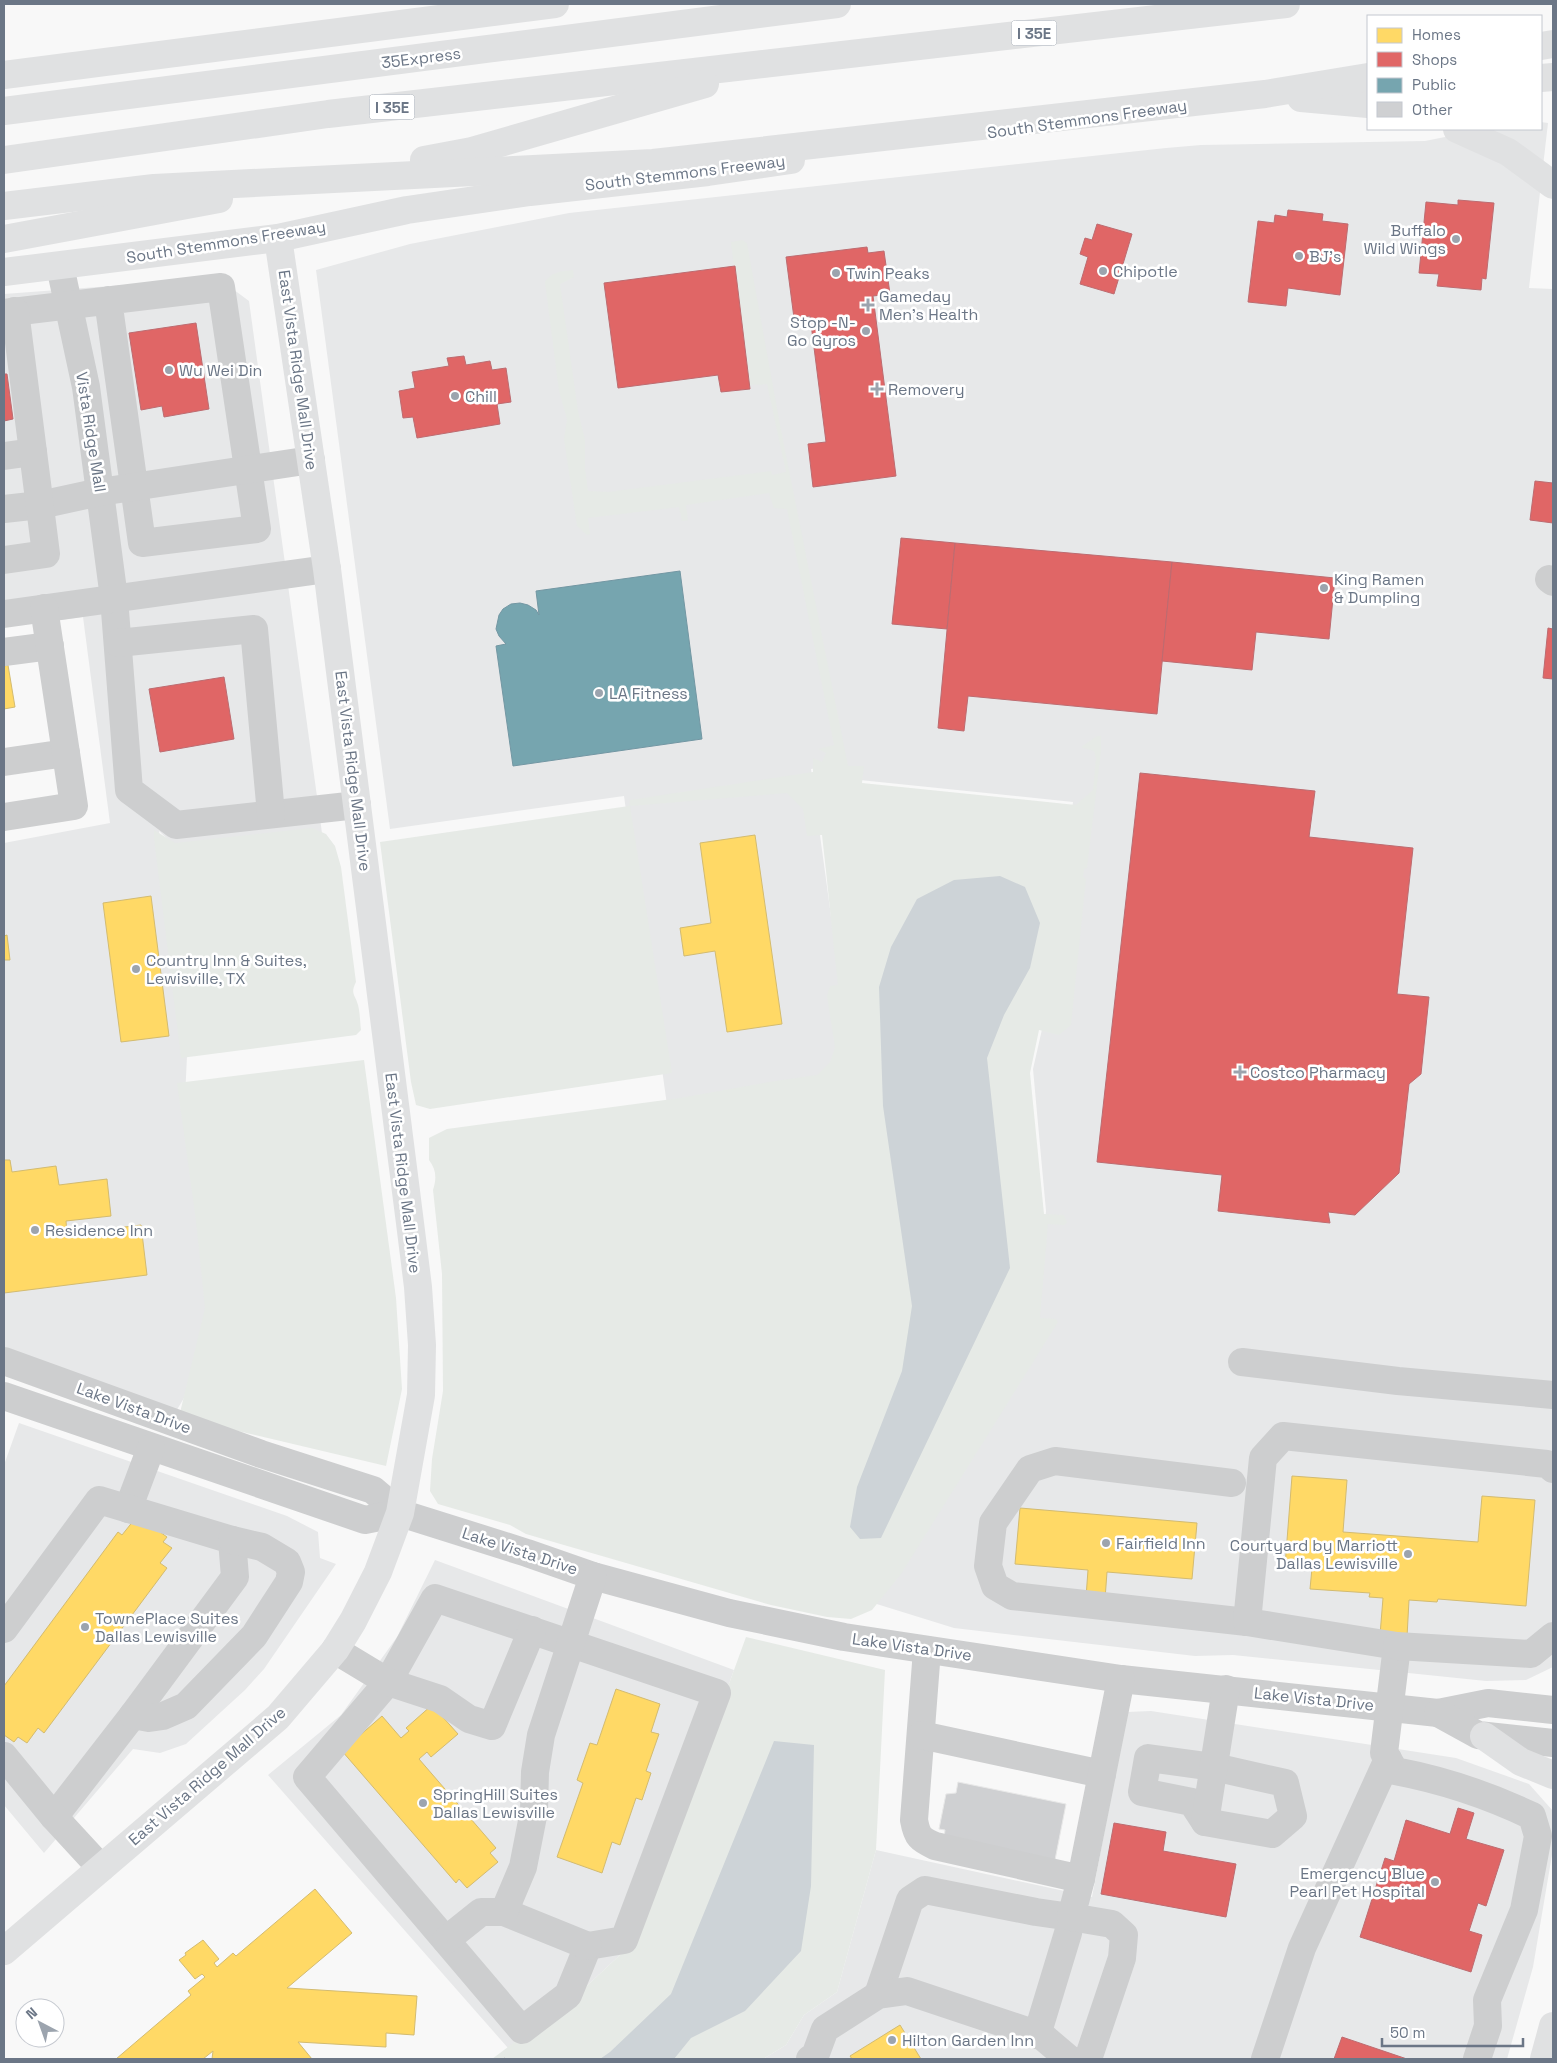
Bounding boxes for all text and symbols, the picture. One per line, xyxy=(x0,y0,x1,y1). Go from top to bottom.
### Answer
legend xyxy=(1367,15,1542,130)
road number: I 35E xyxy=(1012,20,1056,46)
text: Homes xyxy=(1412,25,1461,44)
street label: 35Express xyxy=(380,43,462,73)
text: Shops xyxy=(1412,50,1457,69)
text: Public xyxy=(1412,75,1456,94)
road number: I 35E xyxy=(370,94,414,120)
street label: South Stemmons Freeway xyxy=(986,95,1188,143)
text: Other xyxy=(1412,100,1453,119)
street label: South Stemmons Freeway xyxy=(584,150,786,196)
street label: South Stemmons Freeway xyxy=(125,216,327,268)
place label: Buffalo Wild Wings xyxy=(1363,220,1446,259)
marker: Buffalo Wild Wings xyxy=(1450,233,1462,245)
place label: BJ's xyxy=(1309,246,1341,267)
marker: BJ's xyxy=(1293,250,1305,262)
place label: Chipotle xyxy=(1113,261,1178,282)
place label: Twin Peaks xyxy=(846,263,930,284)
marker: Chipotle xyxy=(1097,265,1109,277)
marker: Twin Peaks xyxy=(830,267,842,279)
street label: East Vista Ridge Mall Drive xyxy=(274,269,322,471)
place label: Gameday Men's Health xyxy=(879,286,978,325)
marker: Gameday Men's Health xyxy=(861,298,875,312)
place label: Stop -N- Go Gyros xyxy=(787,312,856,351)
marker: Stop -N- Go Gyros xyxy=(860,325,872,337)
place label: Wu Wei Din xyxy=(179,360,262,381)
marker: Wu Wei Din xyxy=(163,364,175,376)
street label: Vista Ridge Mall xyxy=(71,370,111,494)
place label: Removery xyxy=(888,379,964,400)
marker: Removery xyxy=(870,382,884,396)
place label: Chill xyxy=(465,386,497,407)
marker: Chill xyxy=(449,390,461,402)
place label: King Ramen & Dumpling xyxy=(1334,569,1424,608)
marker: King Ramen & Dumpling xyxy=(1318,582,1330,594)
street label: East Vista Ridge Mall Drive xyxy=(330,670,376,872)
place label: LA Fitness xyxy=(609,683,688,704)
marker: LA Fitness xyxy=(593,687,605,699)
place label: Country Inn & Suites, Lewisville, TX xyxy=(146,950,307,989)
marker: Country Inn & Suites, Lewisville, TX xyxy=(130,963,142,975)
place label: Costco Pharmacy xyxy=(1250,1062,1386,1083)
marker: Costco Pharmacy xyxy=(1234,1066,1246,1078)
street label: East Vista Ridge Mall Drive xyxy=(380,1072,426,1274)
place label: Residence Inn xyxy=(45,1220,153,1241)
marker: Residence Inn xyxy=(29,1224,41,1236)
street label: Lake Vista Drive xyxy=(74,1378,194,1438)
street label: Lake Vista Drive xyxy=(459,1522,581,1580)
place label: Fairfield Inn xyxy=(1116,1533,1206,1554)
place label: Courtyard by Marriott Dallas Lewisville xyxy=(1230,1535,1398,1574)
marker: Fairfield Inn xyxy=(1100,1537,1112,1549)
marker: Courtyard by Marriott Dallas Lewisville xyxy=(1402,1548,1414,1560)
place label: TownePlace Suites Dallas Lewisville xyxy=(95,1608,239,1647)
marker: TownePlace Suites Dallas Lewisville xyxy=(79,1621,91,1633)
street label: Lake Vista Drive xyxy=(851,1628,973,1666)
street label: Lake Vista Drive xyxy=(1253,1682,1375,1716)
street label: East Vista Ridge Mall Drive xyxy=(124,1702,290,1850)
place label: SpringHill Suites Dallas Lewisville xyxy=(433,1784,558,1823)
marker: SpringHill Suites Dallas Lewisville xyxy=(417,1797,429,1809)
place label: Emergency Blue Pearl Pet Hospital xyxy=(1289,1863,1425,1902)
marker: Emergency Blue Pearl Pet Hospital xyxy=(1429,1876,1441,1888)
north arrow xyxy=(15,1998,65,2048)
text: N xyxy=(22,2003,41,2023)
scale bar xyxy=(1382,2016,1523,2048)
text: 50 m xyxy=(1390,2023,1425,2042)
place label: Hilton Garden Inn xyxy=(902,2030,1034,2051)
marker: Hilton Garden Inn xyxy=(886,2034,898,2046)

